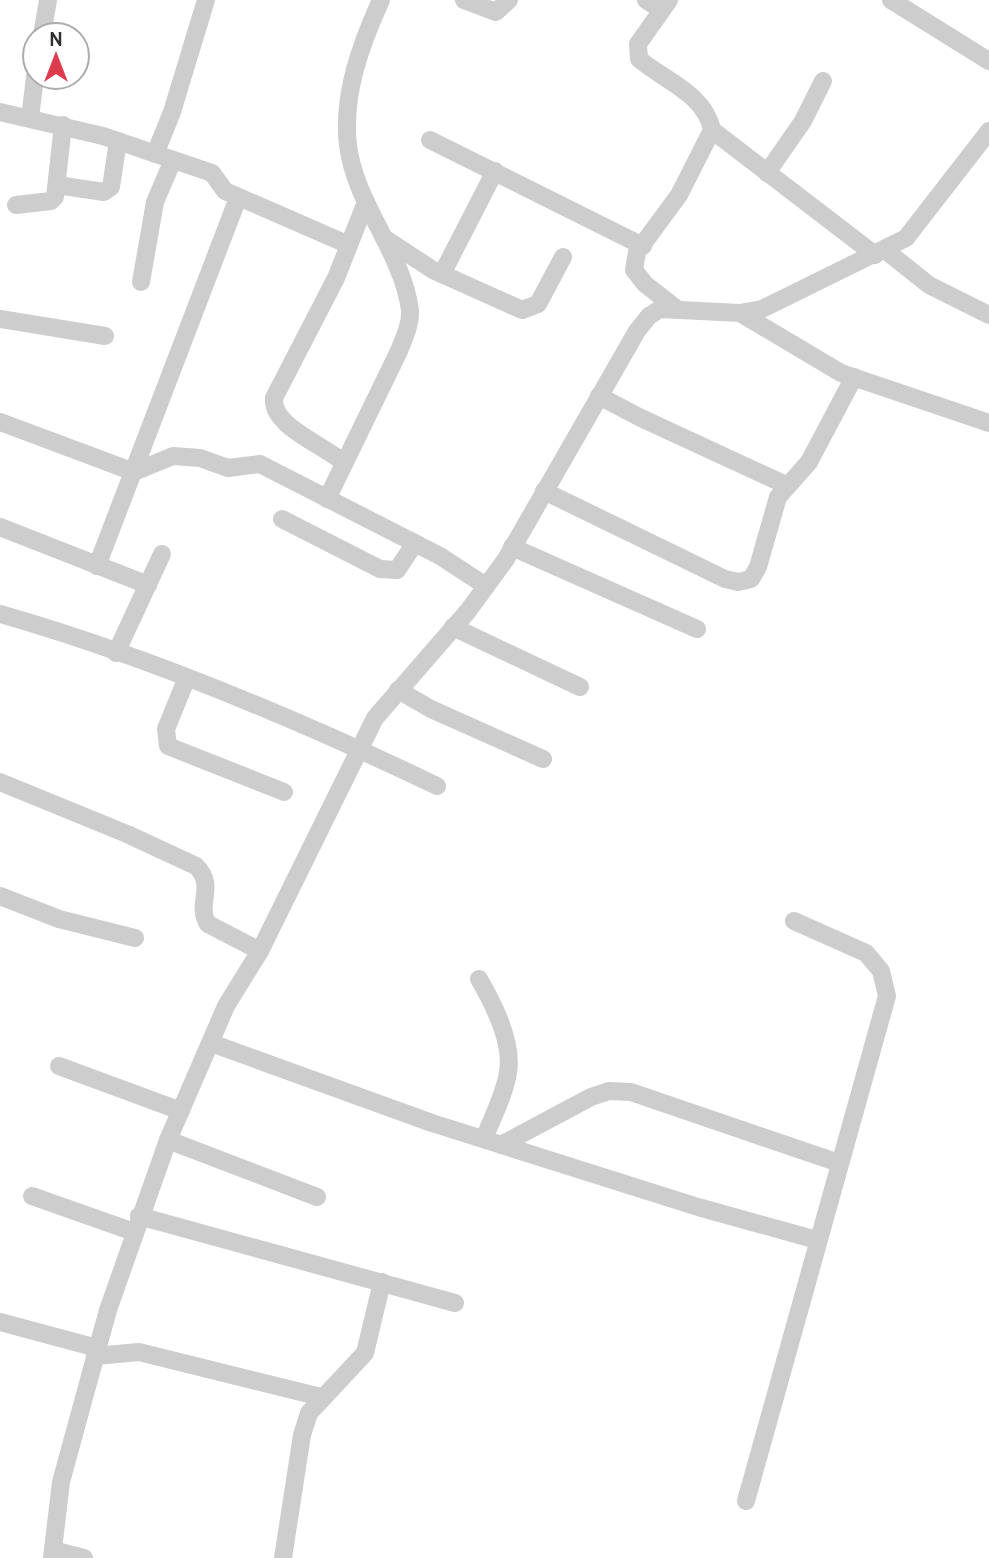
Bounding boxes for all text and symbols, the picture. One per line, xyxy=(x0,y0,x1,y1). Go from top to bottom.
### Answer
north arrow xyxy=(21,21,91,91)
text: N xyxy=(49,28,63,51)

